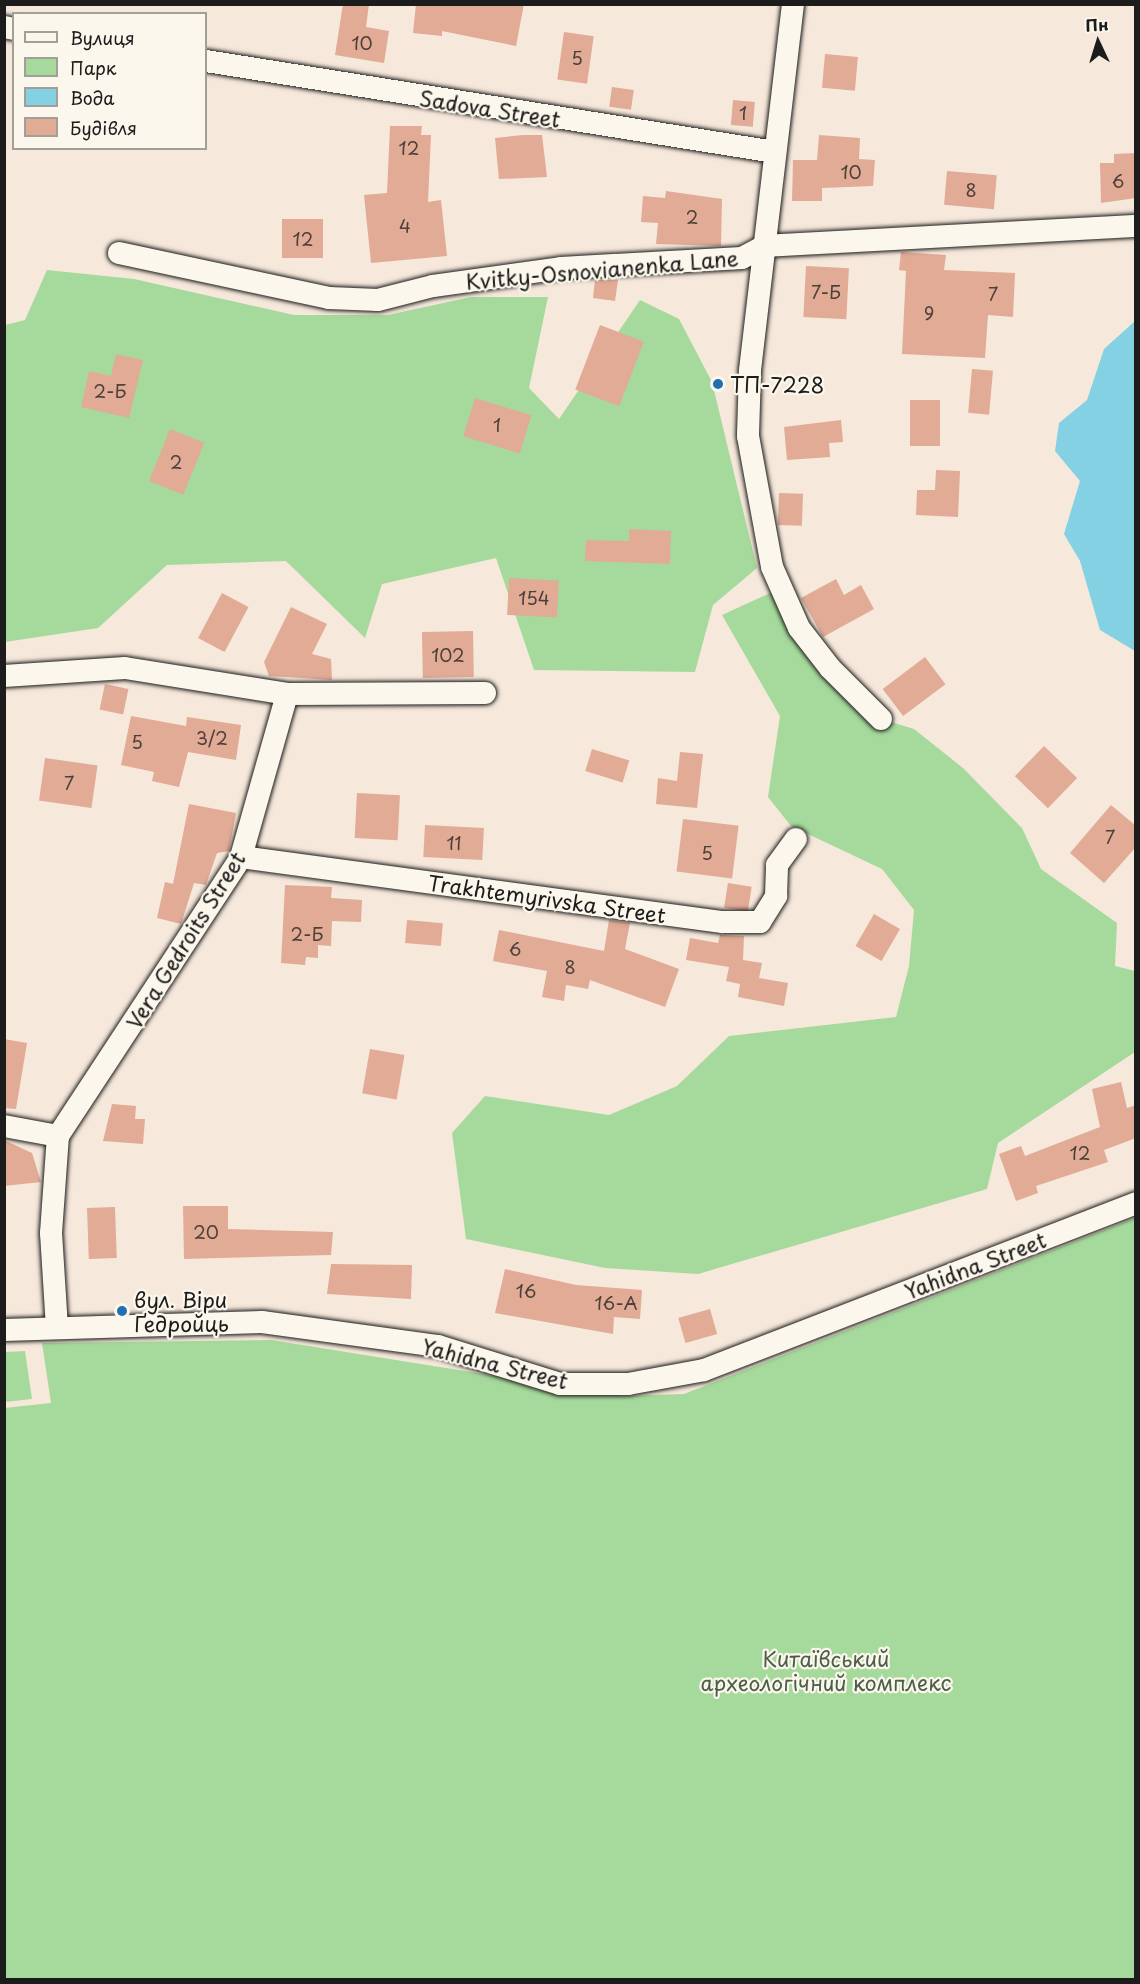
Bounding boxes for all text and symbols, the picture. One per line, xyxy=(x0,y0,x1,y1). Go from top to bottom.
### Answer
text: Пн xyxy=(1084,11,1109,37)
legend xyxy=(12,12,207,150)
north arrow xyxy=(1068,12,1128,72)
text: Вулиця xyxy=(70,24,135,51)
house number: 10 xyxy=(351,32,373,54)
house number: 5 xyxy=(571,47,583,69)
text: Парк xyxy=(70,54,116,81)
text: Вода xyxy=(70,84,115,111)
street label: Sadova Street xyxy=(417,84,563,132)
house number: 1 xyxy=(739,102,747,124)
text: Будівля xyxy=(70,114,137,141)
house number: 12 xyxy=(399,137,419,159)
house number: 10 xyxy=(840,161,862,183)
house number: 6 xyxy=(1112,170,1124,192)
house number: 8 xyxy=(965,179,977,201)
house number: 2 xyxy=(686,206,698,228)
house number: 4 xyxy=(399,215,411,237)
house number: 12 xyxy=(293,228,313,250)
street label: Kvitky-Osnovianenka Lane xyxy=(465,245,739,293)
house number: 7-Б xyxy=(811,281,841,303)
house number: 7 xyxy=(988,283,998,305)
house number: 9 xyxy=(924,302,934,324)
place label: ТП-7228 xyxy=(730,371,824,397)
marker: ТП-7228 xyxy=(711,377,725,391)
house number: 2-Б xyxy=(94,380,126,402)
house number: 1 xyxy=(493,414,501,436)
house number: 2 xyxy=(170,451,182,473)
house number: 154 xyxy=(518,587,550,609)
house number: 102 xyxy=(431,644,465,666)
house number: 3/2 xyxy=(196,727,228,749)
house number: 5 xyxy=(131,731,143,753)
house number: 7 xyxy=(64,772,74,794)
house number: 7 xyxy=(1105,826,1115,848)
house number: 11 xyxy=(446,832,462,854)
house number: 5 xyxy=(701,842,713,864)
street label: Vera Gedroits Street xyxy=(119,845,251,1035)
street label: Trakhtemyrivska Street xyxy=(426,869,668,927)
house number: 2-Б xyxy=(291,923,323,945)
house number: 6 xyxy=(509,938,521,960)
house number: 8 xyxy=(564,956,576,978)
house number: 12 xyxy=(1070,1142,1090,1164)
house number: 20 xyxy=(193,1221,219,1243)
street label: Yahidna Street xyxy=(901,1226,1049,1304)
house number: 16 xyxy=(516,1280,536,1302)
place label: вул. Віри Ґедройць xyxy=(134,1286,229,1336)
house number: 16-А xyxy=(595,1292,637,1314)
marker: вул. Віри Ґедройць xyxy=(115,1304,129,1318)
street label: Yahidna Street xyxy=(420,1333,570,1393)
park label: Китаївський археологічний комплекс xyxy=(700,1645,952,1695)

